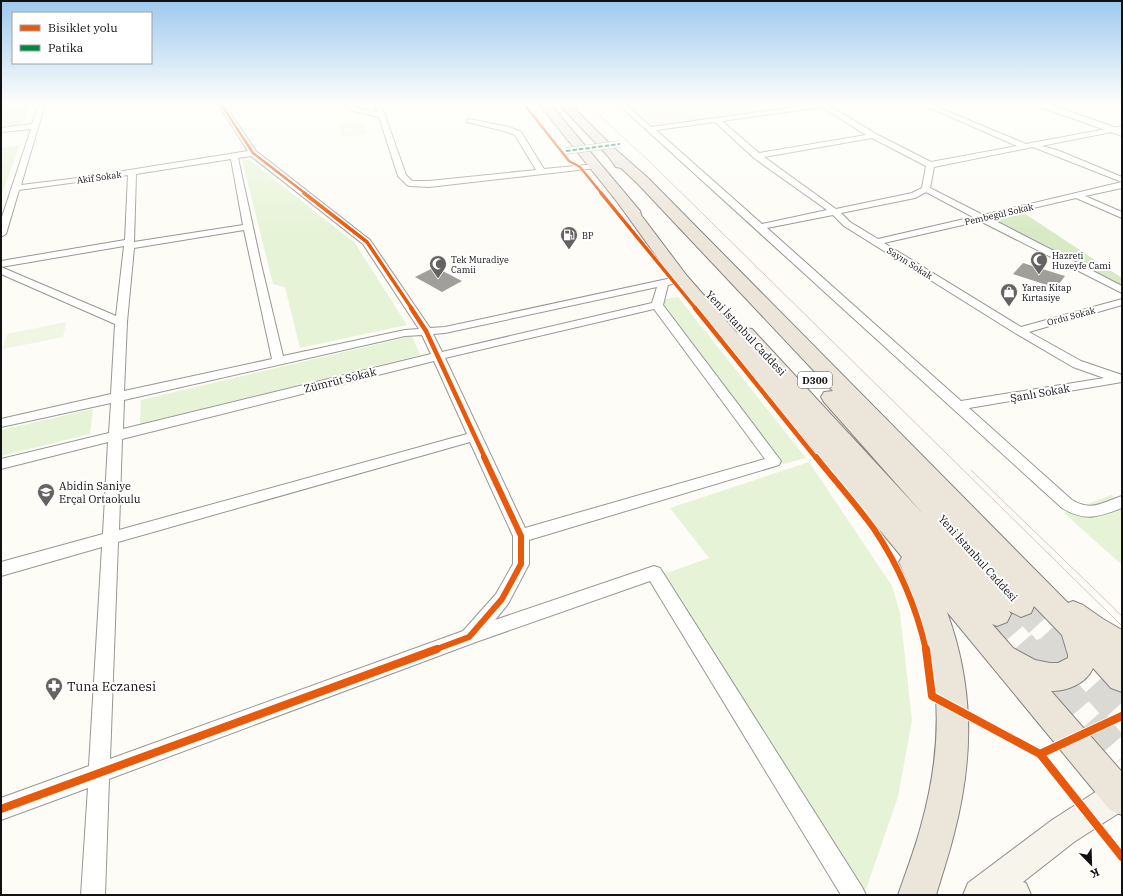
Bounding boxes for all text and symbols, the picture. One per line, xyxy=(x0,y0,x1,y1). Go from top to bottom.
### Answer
legend xyxy=(12,12,152,64)
text: Bisiklet yolu xyxy=(48,20,118,35)
text: Patika xyxy=(48,40,84,55)
street label: Akif Sokak xyxy=(76,168,123,186)
street label: Pembegül Sokak xyxy=(964,201,1035,227)
fuel station icon: BP xyxy=(559,225,579,250)
place label: BP xyxy=(582,230,594,241)
street label: Sayın Sokak xyxy=(885,245,935,282)
mosque icon: Hazreti Huzeyfe Cami xyxy=(1029,250,1049,275)
place label: Hazreti Huzeyfe Cami xyxy=(1052,250,1111,271)
mosque icon: Tek Muradiye Camii xyxy=(428,254,448,279)
place label: Tek Muradiye Camii xyxy=(451,254,509,275)
shop icon: Yaren Kitap Kırtasiye xyxy=(999,282,1019,307)
place label: Yaren Kitap Kırtasiye xyxy=(1022,282,1072,303)
street label: Yeni İstanbul Caddesi xyxy=(703,287,790,379)
street label: Ordu Sokak xyxy=(1046,304,1097,328)
street label: Zümrüt Sokak xyxy=(302,364,378,396)
road number: D300 xyxy=(798,372,832,388)
street label: Şanlı Sokak xyxy=(1009,381,1071,405)
place label: Abidin Saniye Erçal Ortaokulu xyxy=(59,479,141,506)
school or university icon: Abidin Saniye Erçal Ortaokulu xyxy=(36,482,56,507)
street label: Yeni İstanbul Caddesi xyxy=(935,512,1021,605)
pharmacy icon: Tuna Eczanesi xyxy=(44,676,64,701)
place label: Tuna Eczanesi xyxy=(67,678,156,695)
north arrow xyxy=(1071,844,1111,884)
text: K xyxy=(1088,865,1102,882)

